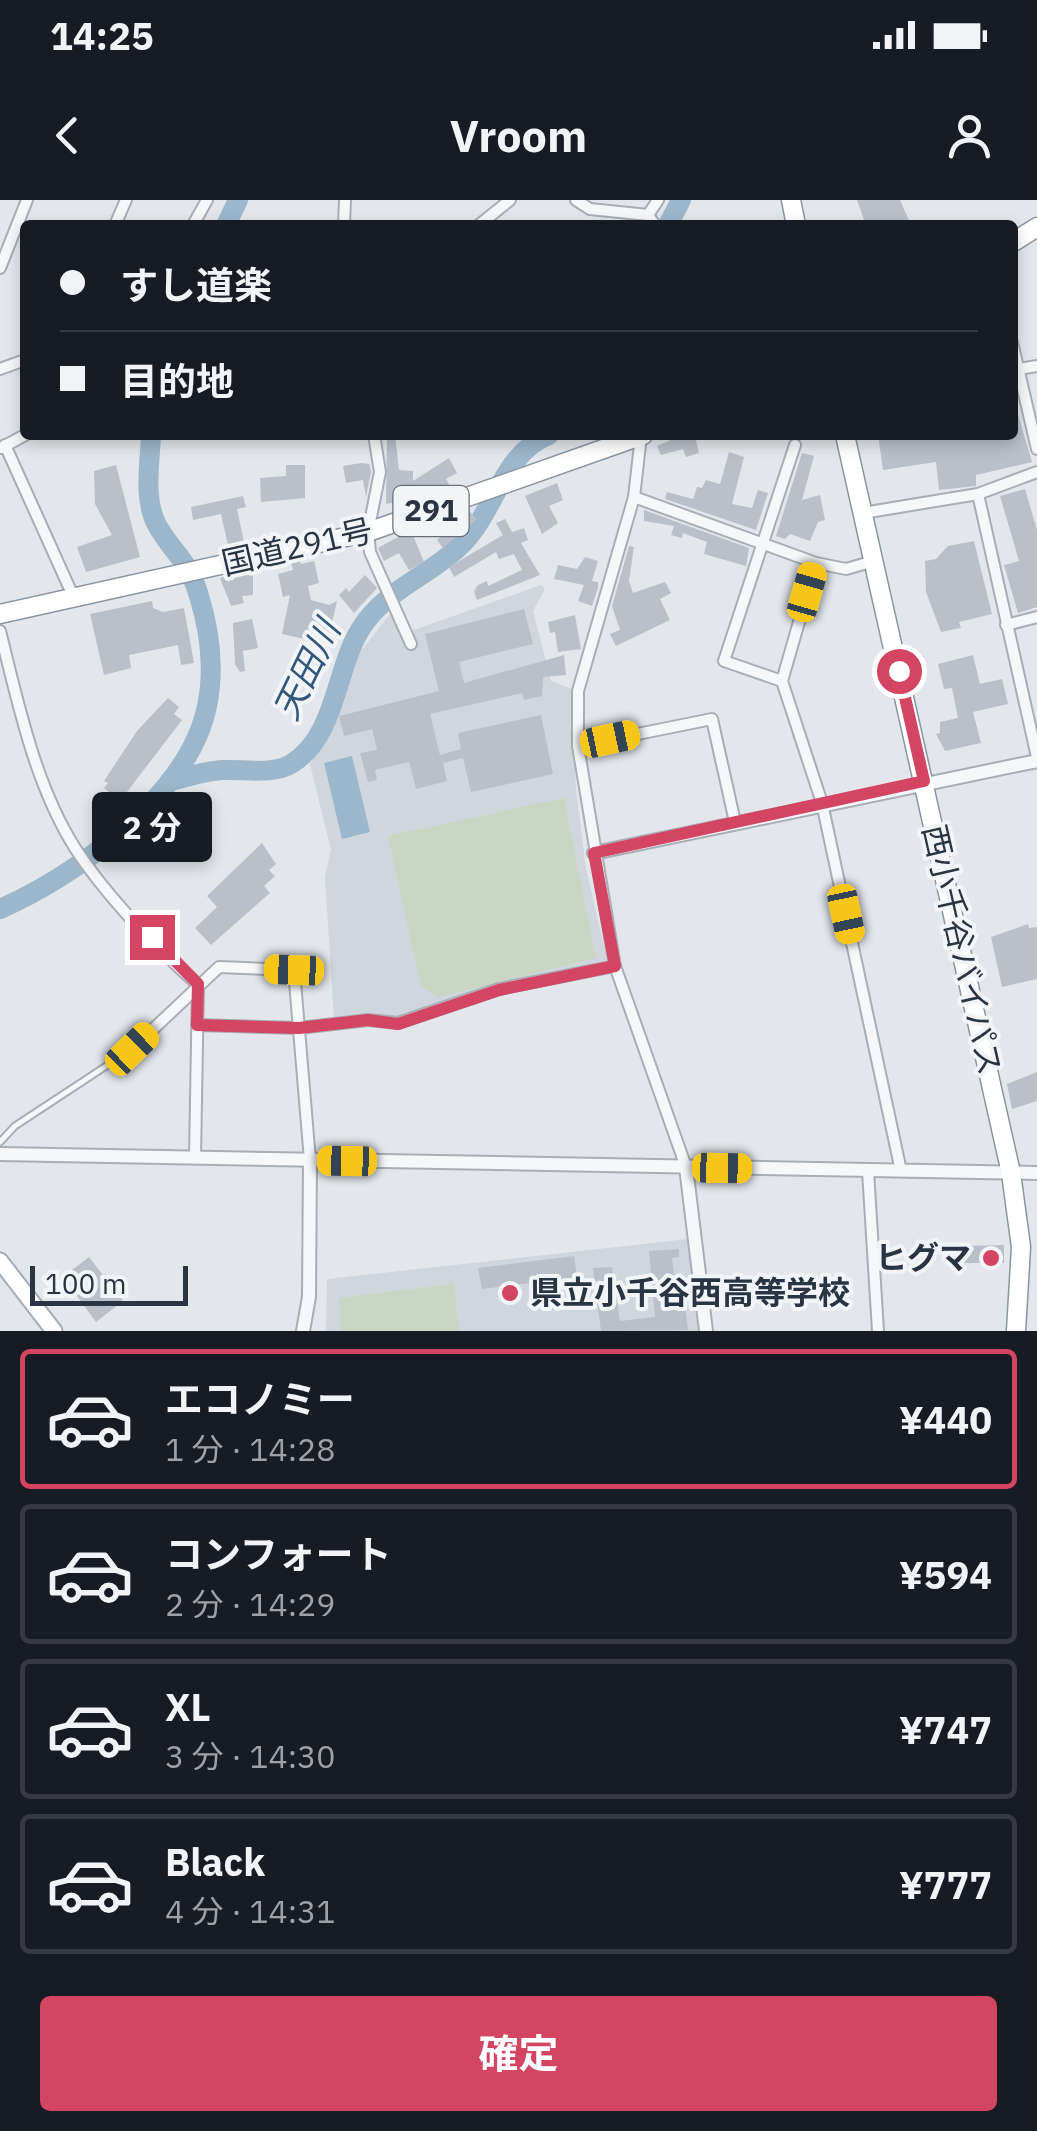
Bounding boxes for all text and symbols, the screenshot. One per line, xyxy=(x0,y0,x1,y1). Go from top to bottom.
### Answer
text: 14:25 xyxy=(50,11,154,60)
text: Vroom xyxy=(450,106,587,164)
icon: back xyxy=(40,108,95,163)
icon: person xyxy=(942,108,997,163)
text: すし道楽 xyxy=(120,260,272,309)
text: 目的地 xyxy=(120,356,234,405)
road number: 291 xyxy=(394,486,468,536)
street label: 国道291号 xyxy=(217,508,376,584)
car xyxy=(784,559,830,625)
water label: 天田川 xyxy=(262,609,352,727)
route start xyxy=(877,649,922,694)
car xyxy=(578,718,642,760)
callout: 2 分 xyxy=(92,792,212,862)
text: 2 分 xyxy=(123,806,181,848)
street label: 西小千谷バイパス xyxy=(914,821,1012,1079)
car xyxy=(825,882,867,946)
route end xyxy=(130,915,175,960)
car xyxy=(263,954,325,986)
car xyxy=(100,1017,164,1081)
car xyxy=(317,1145,377,1177)
car xyxy=(692,1152,752,1184)
place label: ヒグマ xyxy=(875,1236,971,1278)
marker: ヒグマ xyxy=(980,1247,1002,1269)
scale bar xyxy=(30,1261,188,1306)
text: 100 m xyxy=(45,1265,126,1302)
place label: 県立小千谷西高等学校 xyxy=(530,1271,850,1313)
marker: 県立小千谷西高等学校 xyxy=(499,1282,521,1304)
icon: car xyxy=(45,1374,135,1464)
text: エコノミー xyxy=(165,1374,355,1423)
text: ¥440 xyxy=(899,1395,992,1444)
text: 1 分 · 14:28 xyxy=(165,1428,335,1470)
icon: car xyxy=(45,1529,135,1619)
text: コンフォート xyxy=(165,1529,392,1578)
text: ¥594 xyxy=(899,1550,992,1599)
text: 2 分 · 14:29 xyxy=(165,1583,335,1625)
text: XL xyxy=(165,1682,211,1731)
icon: car xyxy=(45,1684,135,1774)
text: ¥747 xyxy=(899,1705,992,1754)
text: 3 分 · 14:30 xyxy=(165,1735,335,1777)
text: Black xyxy=(165,1837,265,1886)
icon: car xyxy=(45,1839,135,1929)
text: ¥777 xyxy=(899,1860,992,1909)
text: 4 分 · 14:31 xyxy=(165,1890,335,1932)
button: 確定 xyxy=(40,1996,997,2111)

